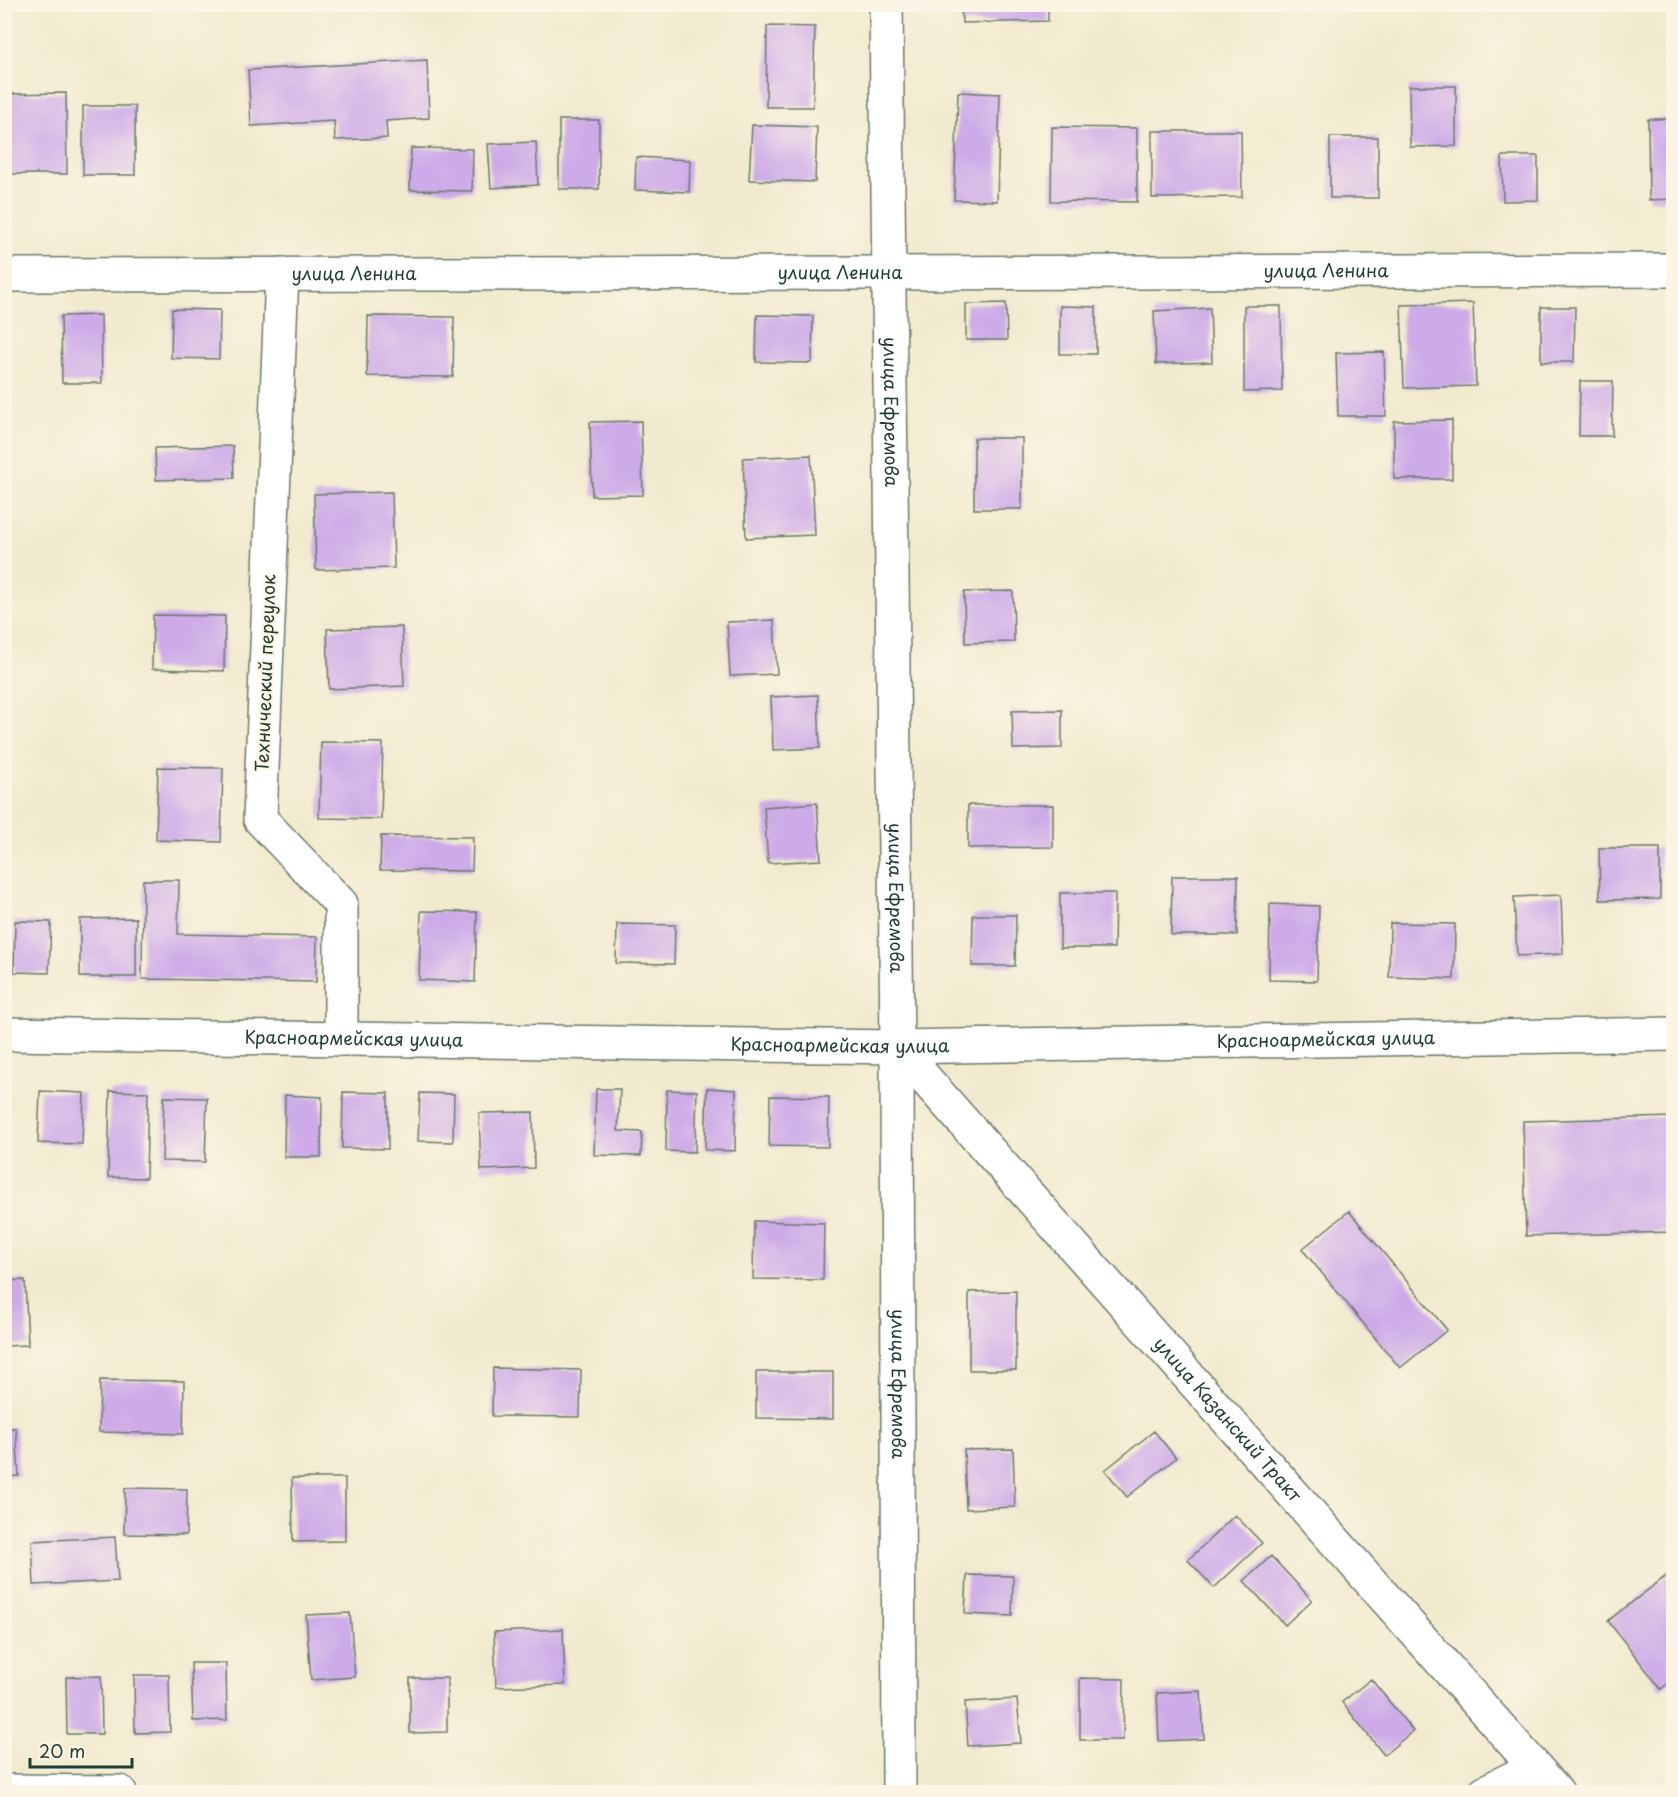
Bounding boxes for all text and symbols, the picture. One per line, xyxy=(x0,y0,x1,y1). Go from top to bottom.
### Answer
street label: улица Ленина xyxy=(1263,256,1389,284)
street label: улица Ленина xyxy=(777,258,903,285)
street label: улица Ленина xyxy=(291,259,417,286)
street label: улица Ефремова xyxy=(878,337,906,488)
street label: Технический переулок xyxy=(248,573,281,772)
street label: улица Ефремова xyxy=(883,823,911,974)
street label: Красноармейская улица xyxy=(245,1023,464,1053)
street label: Красноармейская улица xyxy=(1216,1023,1436,1054)
street label: Красноармейская улица xyxy=(730,1030,950,1059)
street label: улица Ефремова xyxy=(886,1309,913,1460)
street label: улица Казанский Тракт xyxy=(1148,1330,1309,1507)
scale bar xyxy=(30,1731,132,1769)
text: 20 m xyxy=(39,1737,85,1764)

